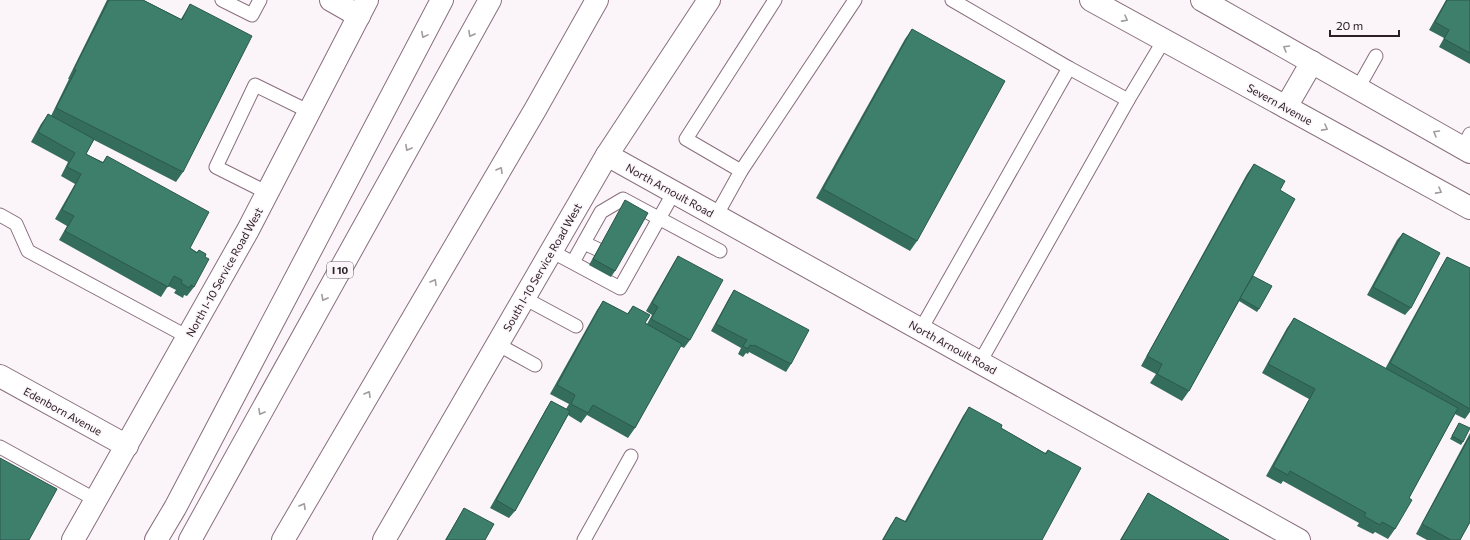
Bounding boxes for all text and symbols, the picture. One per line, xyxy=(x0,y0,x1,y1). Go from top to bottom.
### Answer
scale bar xyxy=(1330,12,1399,38)
one-way arrow xyxy=(1121,14,1128,21)
text: 20 m xyxy=(1336,18,1363,32)
one-way arrow xyxy=(421,30,429,38)
one-way arrow xyxy=(469,30,476,37)
one-way arrow xyxy=(1283,45,1290,52)
street label: Severn Avenue xyxy=(1245,81,1315,127)
one-way arrow xyxy=(1321,124,1328,131)
one-way arrow xyxy=(1433,130,1440,137)
one-way arrow xyxy=(405,144,413,151)
street label: North Arnoult Road xyxy=(624,160,716,220)
one-way arrow xyxy=(495,167,502,174)
one-way arrow xyxy=(1435,186,1442,194)
street label: South I-10 Service Road West xyxy=(500,200,584,333)
street label: North I-10 Service Road West xyxy=(183,205,265,339)
road number: I 10 xyxy=(327,262,353,278)
one-way arrow xyxy=(429,279,437,286)
one-way arrow xyxy=(322,294,329,301)
street label: North Arnoult Road xyxy=(907,317,999,377)
street label: Edenborn Avenue xyxy=(22,384,105,438)
one-way arrow xyxy=(364,391,371,398)
one-way arrow xyxy=(259,408,266,415)
one-way arrow xyxy=(298,503,305,510)

